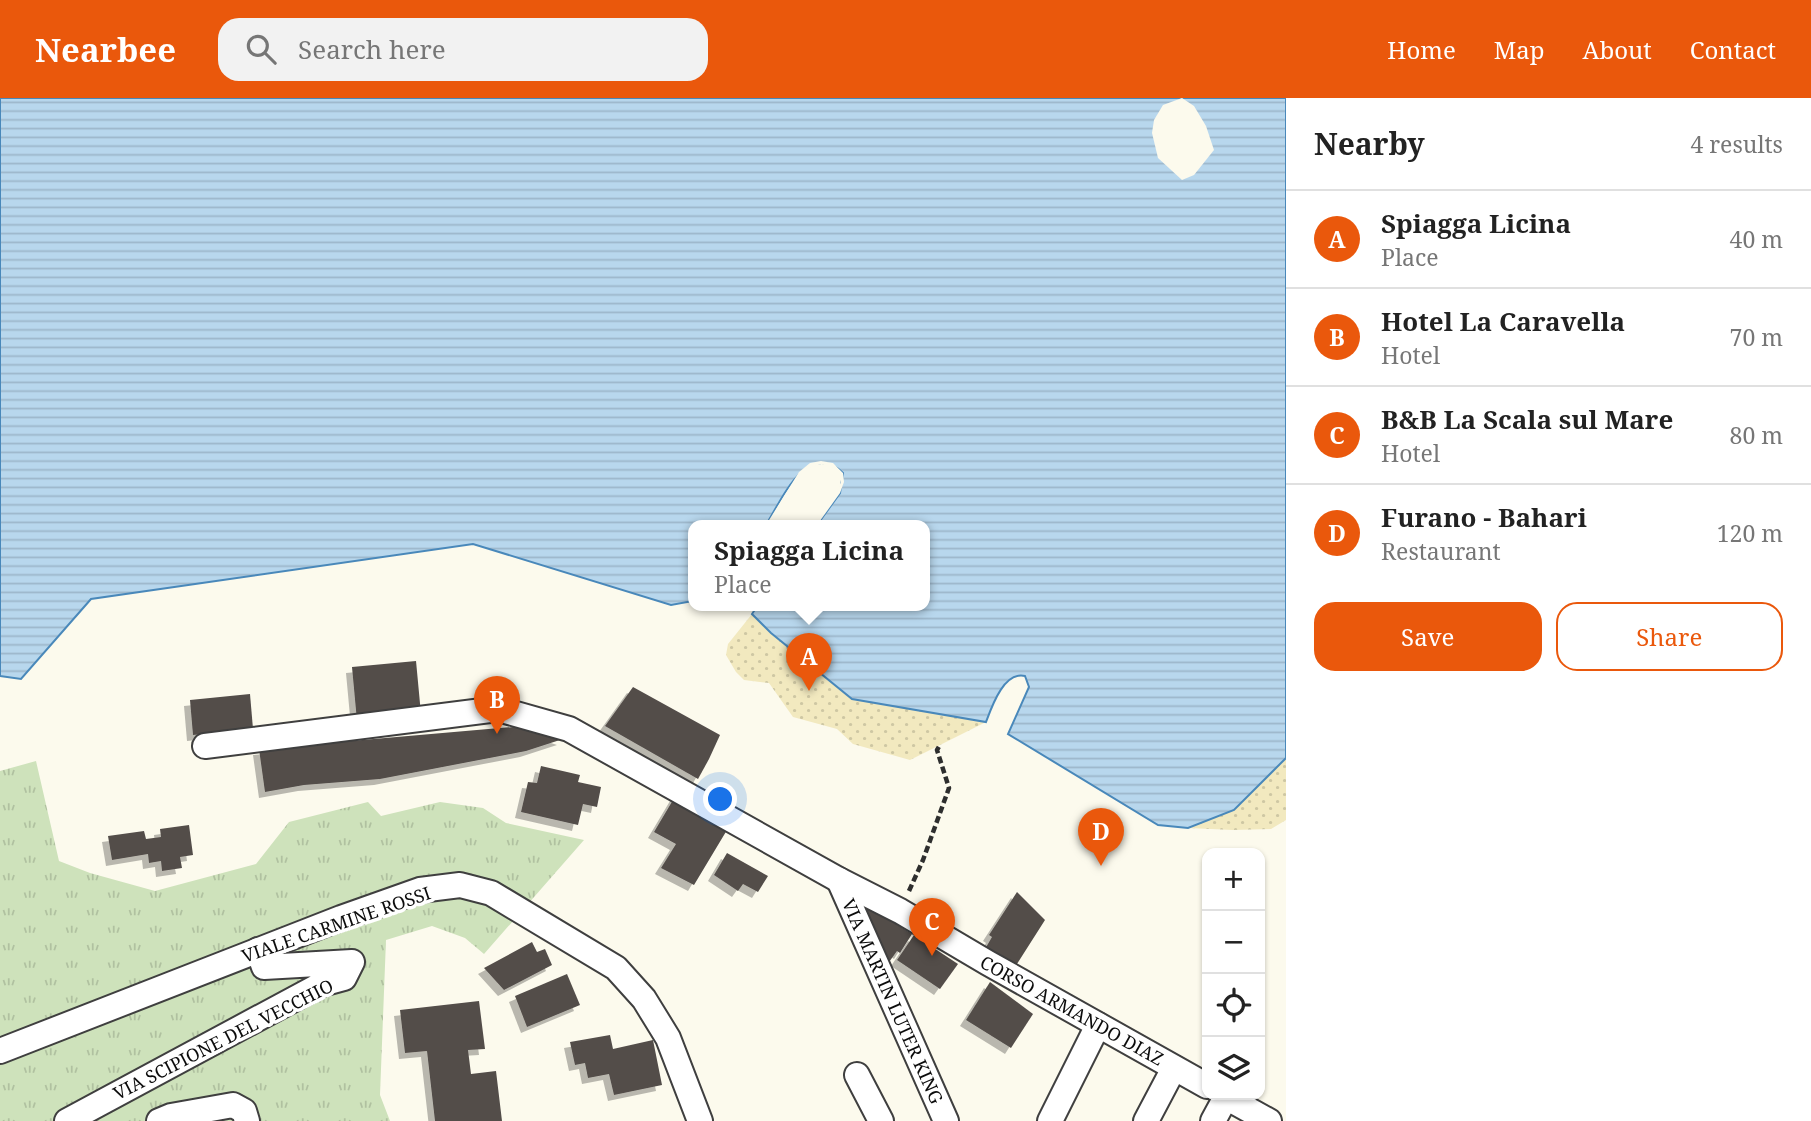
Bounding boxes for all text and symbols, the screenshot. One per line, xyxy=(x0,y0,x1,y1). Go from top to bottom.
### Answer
search box xyxy=(218,18,708,81)
text: Nearbee xyxy=(35,27,176,72)
icon: search xyxy=(242,30,280,68)
text: Search here xyxy=(298,31,446,67)
text: Home xyxy=(1387,33,1456,66)
text: Map xyxy=(1494,33,1545,66)
text: About xyxy=(1583,33,1652,66)
text: Contact xyxy=(1690,33,1776,66)
text: Nearby xyxy=(1314,123,1425,164)
text: 4 results xyxy=(1690,128,1783,160)
text: Spiagga Licina xyxy=(1381,205,1571,241)
text: A xyxy=(1328,223,1346,255)
text: 40 m xyxy=(1730,223,1783,255)
text: Place xyxy=(1381,241,1439,273)
text: Hotel La Caravella xyxy=(1381,303,1625,339)
text: B xyxy=(1329,321,1345,353)
text: 70 m xyxy=(1730,321,1783,353)
text: Hotel xyxy=(1381,339,1440,371)
text: B&B La Scala sul Mare xyxy=(1381,401,1673,437)
text: C xyxy=(1329,419,1345,451)
text: 80 m xyxy=(1730,419,1783,451)
text: Hotel xyxy=(1381,437,1440,469)
text: Furano - Bahari xyxy=(1381,499,1587,535)
text: D xyxy=(1328,517,1346,549)
text: 120 m xyxy=(1717,517,1783,549)
popup xyxy=(688,520,930,611)
text: Spiagga Licina xyxy=(714,532,904,568)
text: Restaurant xyxy=(1381,535,1501,567)
text: Place xyxy=(714,568,772,600)
button: Save xyxy=(1314,602,1542,671)
button: Share xyxy=(1556,602,1783,671)
pin: A xyxy=(786,633,832,691)
pin: B xyxy=(474,676,520,734)
your location xyxy=(703,782,737,816)
pin: D xyxy=(1078,808,1124,866)
map controls xyxy=(1202,848,1265,1100)
button: + xyxy=(1202,848,1265,911)
street label: VIALE CARMINE ROSSI xyxy=(238,880,434,968)
street label: VIA MARTIN LUTER KING xyxy=(837,895,949,1107)
pin: C xyxy=(909,898,955,956)
button: − xyxy=(1202,911,1265,974)
street label: CORSO ARMANDO DIAZ xyxy=(976,950,1168,1070)
street label: VIA SCIPIONE DEL VECCHIO xyxy=(109,973,337,1105)
button: locate xyxy=(1202,974,1265,1037)
button: layers xyxy=(1202,1037,1265,1100)

